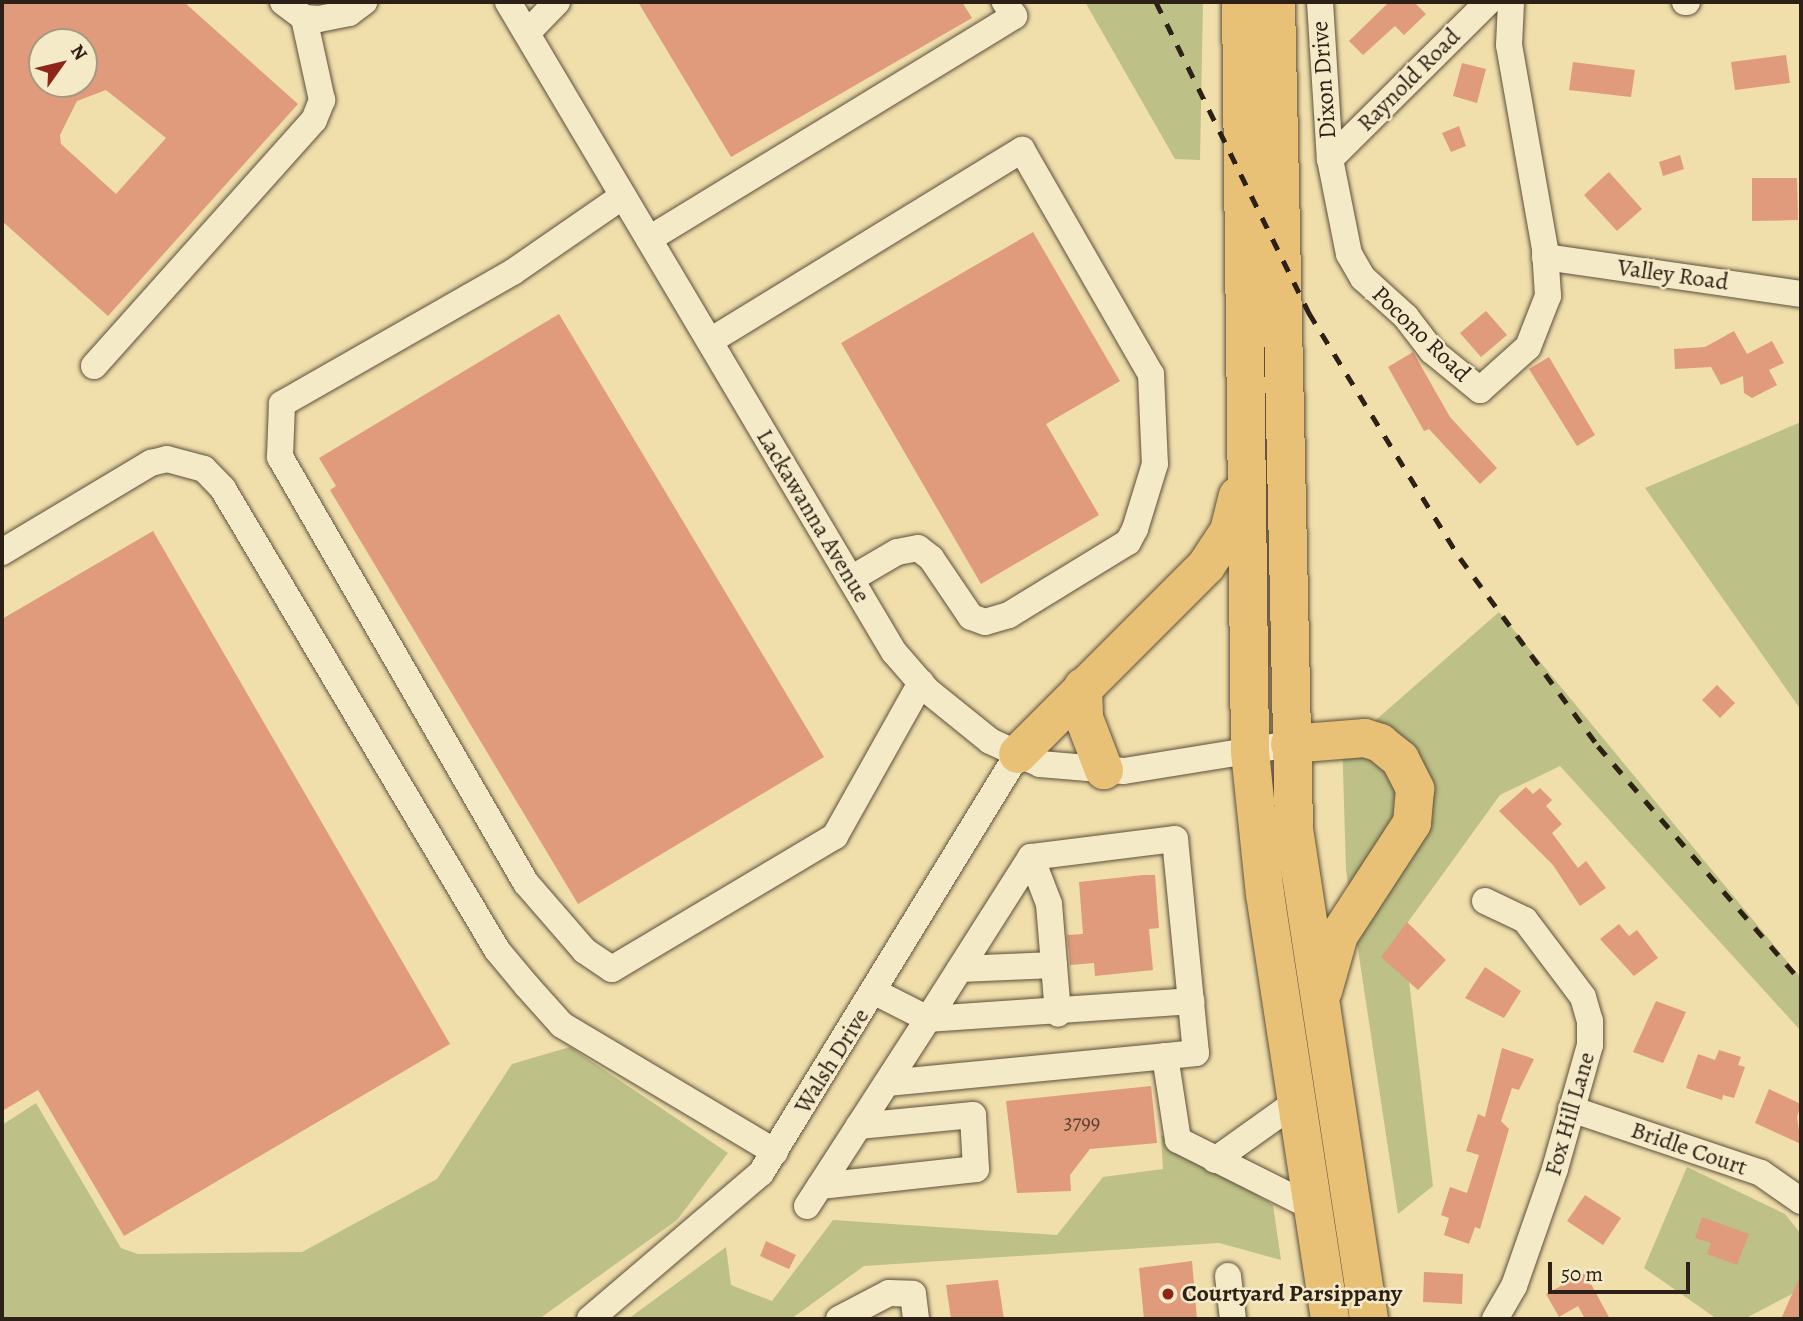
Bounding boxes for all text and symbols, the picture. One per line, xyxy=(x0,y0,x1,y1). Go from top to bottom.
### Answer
street label: Dixon Drive xyxy=(1306,20,1342,140)
street label: Raynold Road xyxy=(1351,22,1467,138)
north arrow xyxy=(28,28,98,98)
text: N xyxy=(64,39,93,65)
street label: Valley Road xyxy=(1616,253,1730,297)
street label: Pocono Road xyxy=(1366,280,1476,388)
street label: Lackawanna Avenue xyxy=(750,424,876,608)
street label: Walsh Drive xyxy=(788,1003,876,1119)
street label: Fox Hill Lane xyxy=(1539,1049,1601,1179)
house number: 3799 xyxy=(1064,1109,1100,1135)
street label: Bridle Court xyxy=(1627,1116,1751,1182)
scale bar xyxy=(1551,1248,1693,1292)
text: 50 m xyxy=(1561,1260,1603,1288)
place label: Courtyard Parsippany xyxy=(1182,1280,1402,1308)
marker: Courtyard Parsippany xyxy=(1160,1286,1176,1302)

